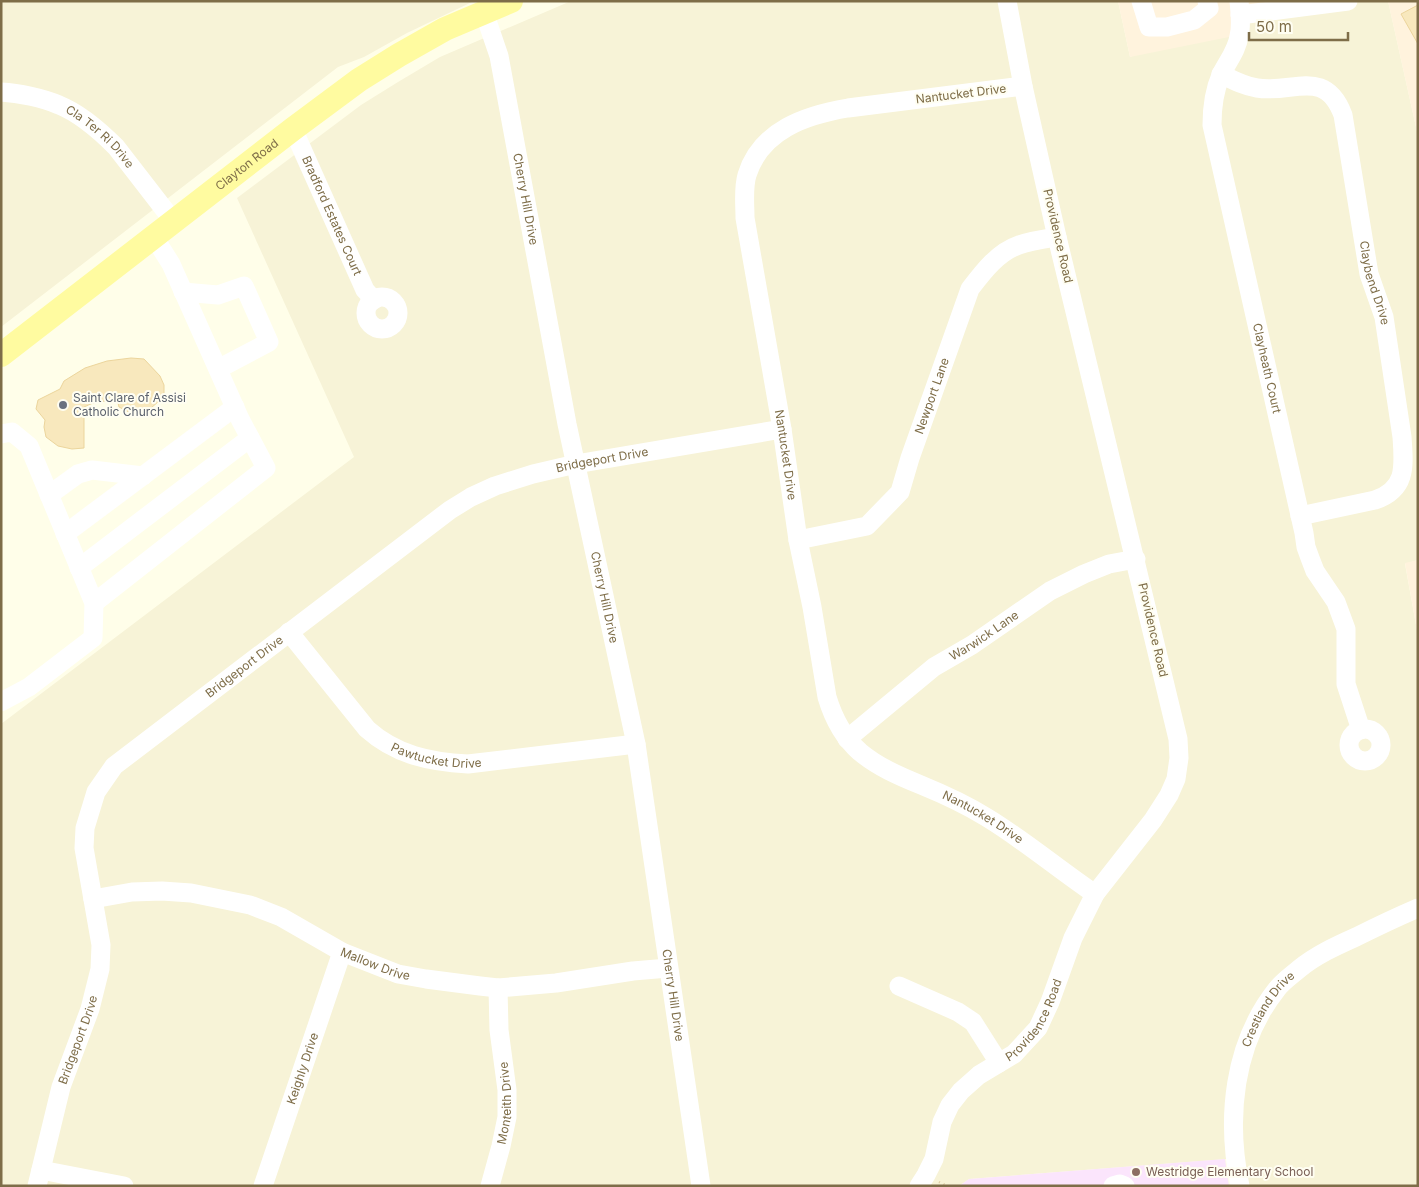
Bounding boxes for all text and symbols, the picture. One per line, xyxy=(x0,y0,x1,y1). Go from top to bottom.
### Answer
scale bar xyxy=(1249,10,1348,42)
text: 50 m xyxy=(1256,17,1292,36)
street label: Nantucket Drive xyxy=(915,81,1007,107)
street label: Cla Ter Ri Drive xyxy=(63,102,137,171)
street label: Clayton Road xyxy=(212,135,281,193)
street label: Cherry Hill Drive xyxy=(510,152,542,246)
street label: Bradford Estates Court xyxy=(299,153,366,278)
street label: Providence Road xyxy=(1040,187,1077,284)
street label: Claybend Drive xyxy=(1357,240,1393,326)
street label: Clayheath Court xyxy=(1250,322,1285,415)
street label: Newport Lane xyxy=(911,356,952,436)
place label: Saint Clare of Assisi Catholic Church xyxy=(73,390,186,419)
marker: Saint Clare of Assisi Catholic Church xyxy=(57,399,69,411)
street label: Nantucket Drive xyxy=(772,408,800,501)
street label: Bridgeport Drive xyxy=(554,444,649,475)
street label: Cherry Hill Drive xyxy=(588,550,622,644)
street label: Providence Road xyxy=(1135,581,1172,678)
street label: Warwick Lane xyxy=(947,607,1021,663)
street label: Bridgeport Drive xyxy=(202,632,286,701)
street label: Pawtucket Drive xyxy=(389,739,482,771)
street label: Nantucket Drive xyxy=(940,787,1026,846)
street label: Mallow Drive xyxy=(338,944,411,983)
street label: Cherry Hill Drive xyxy=(659,948,688,1042)
street label: Crestland Drive xyxy=(1238,968,1297,1049)
street label: Providence Road xyxy=(1003,977,1065,1064)
street label: Bridgeport Drive xyxy=(55,994,100,1086)
street label: Keighly Drive xyxy=(283,1030,321,1106)
street label: Monteith Drive xyxy=(494,1061,514,1145)
place label: Westridge Elementary School xyxy=(1146,1164,1313,1179)
marker: Westridge Elementary School xyxy=(1130,1166,1142,1178)

